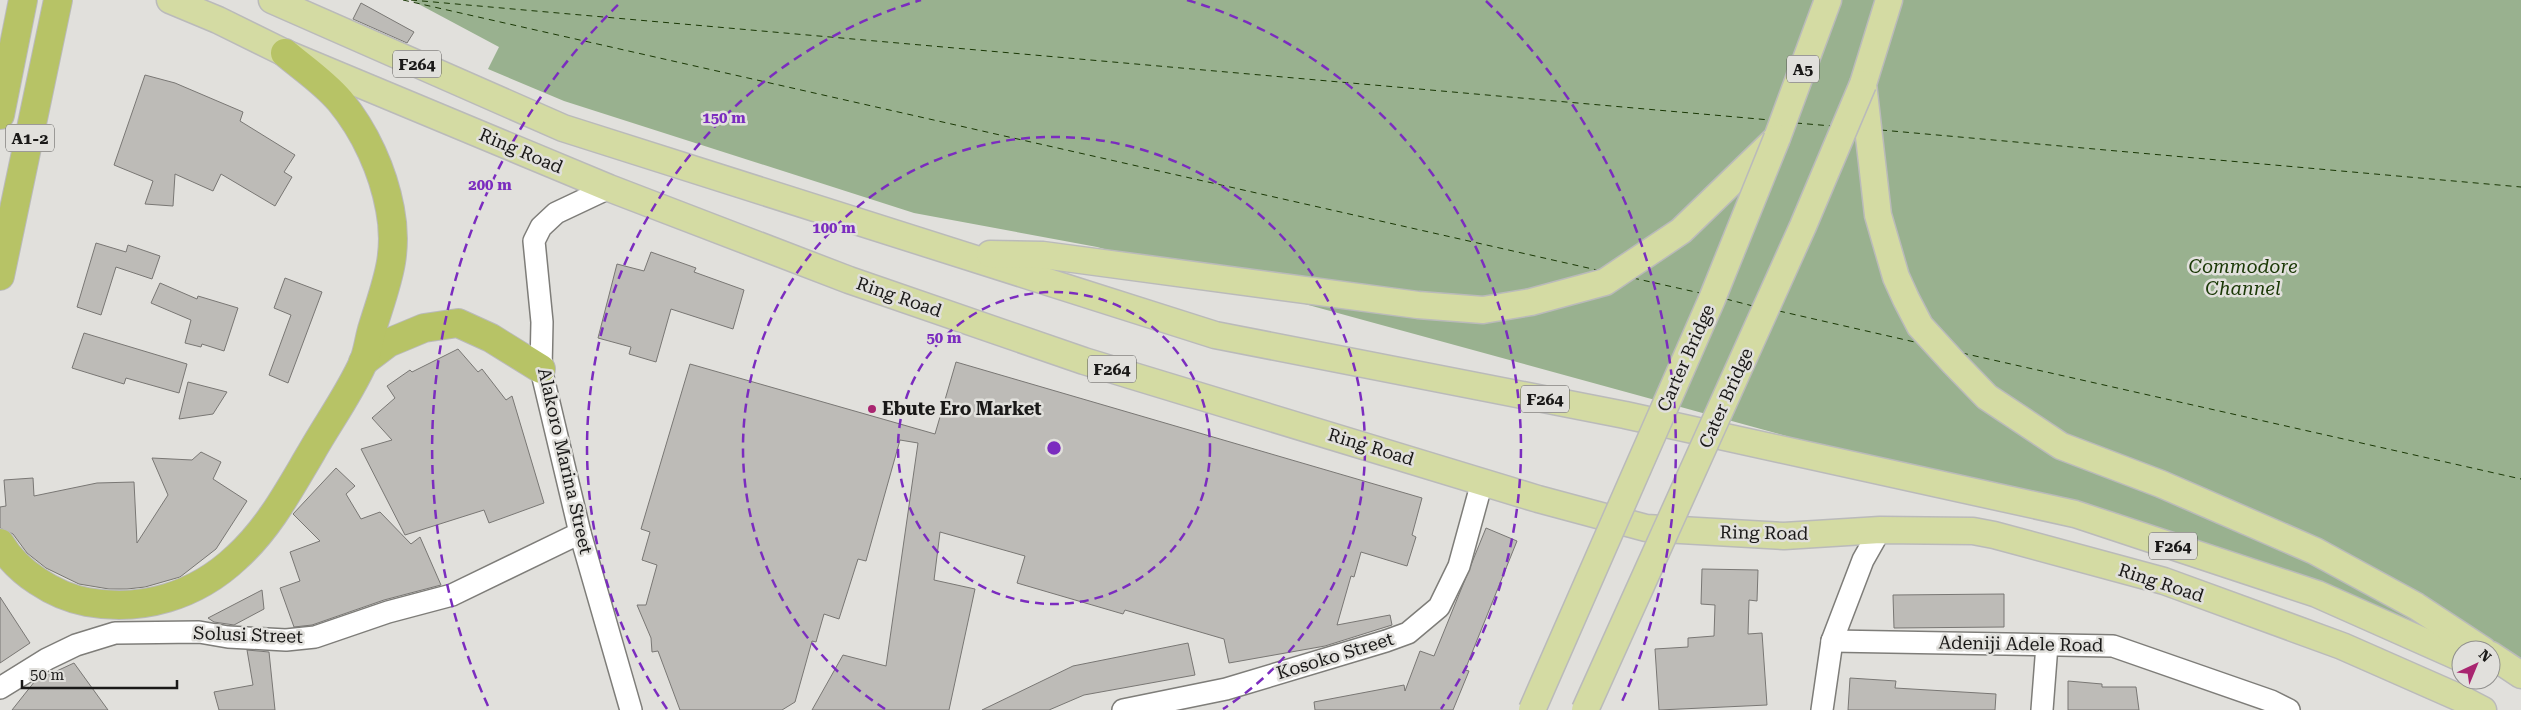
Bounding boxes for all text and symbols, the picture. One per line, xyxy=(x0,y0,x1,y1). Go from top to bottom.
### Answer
road number: F264 xyxy=(393,51,441,78)
road number: A5 xyxy=(1787,56,1819,82)
text: 150 m xyxy=(702,109,746,127)
street label: Ring Road xyxy=(476,124,567,178)
road number: A1-2 xyxy=(6,125,54,152)
text: 200 m xyxy=(468,176,512,194)
text: 100 m xyxy=(812,219,856,237)
water label: Commodore Channel xyxy=(2188,255,2298,300)
street label: Ring Road xyxy=(854,272,945,321)
street label: Carter Bridge xyxy=(1653,301,1719,415)
text: 50 m xyxy=(926,329,962,347)
street label: Cater Bridge xyxy=(1694,344,1757,451)
road number: F264 xyxy=(1088,356,1136,382)
street label: Alakoro Marina Street xyxy=(534,366,597,556)
road number: F264 xyxy=(1521,386,1569,412)
place label: Ebute Ero Market xyxy=(882,398,1042,419)
marker: Ebute Ero Market xyxy=(866,403,878,415)
street label: Ring Road xyxy=(1326,423,1417,470)
centre of rings xyxy=(1045,439,1063,457)
street label: Ring Road xyxy=(1719,521,1809,544)
road number: F264 xyxy=(2149,532,2197,560)
street label: Ring Road xyxy=(2116,559,2207,606)
street label: Solusi Street xyxy=(193,622,304,647)
street label: Kosoko Street xyxy=(1274,628,1396,683)
street label: Adeniji Adele Road xyxy=(1938,632,2104,655)
north arrow xyxy=(2451,640,2501,690)
text: N xyxy=(2476,646,2495,665)
scale bar xyxy=(22,658,178,690)
text: 50 m xyxy=(30,666,65,684)

